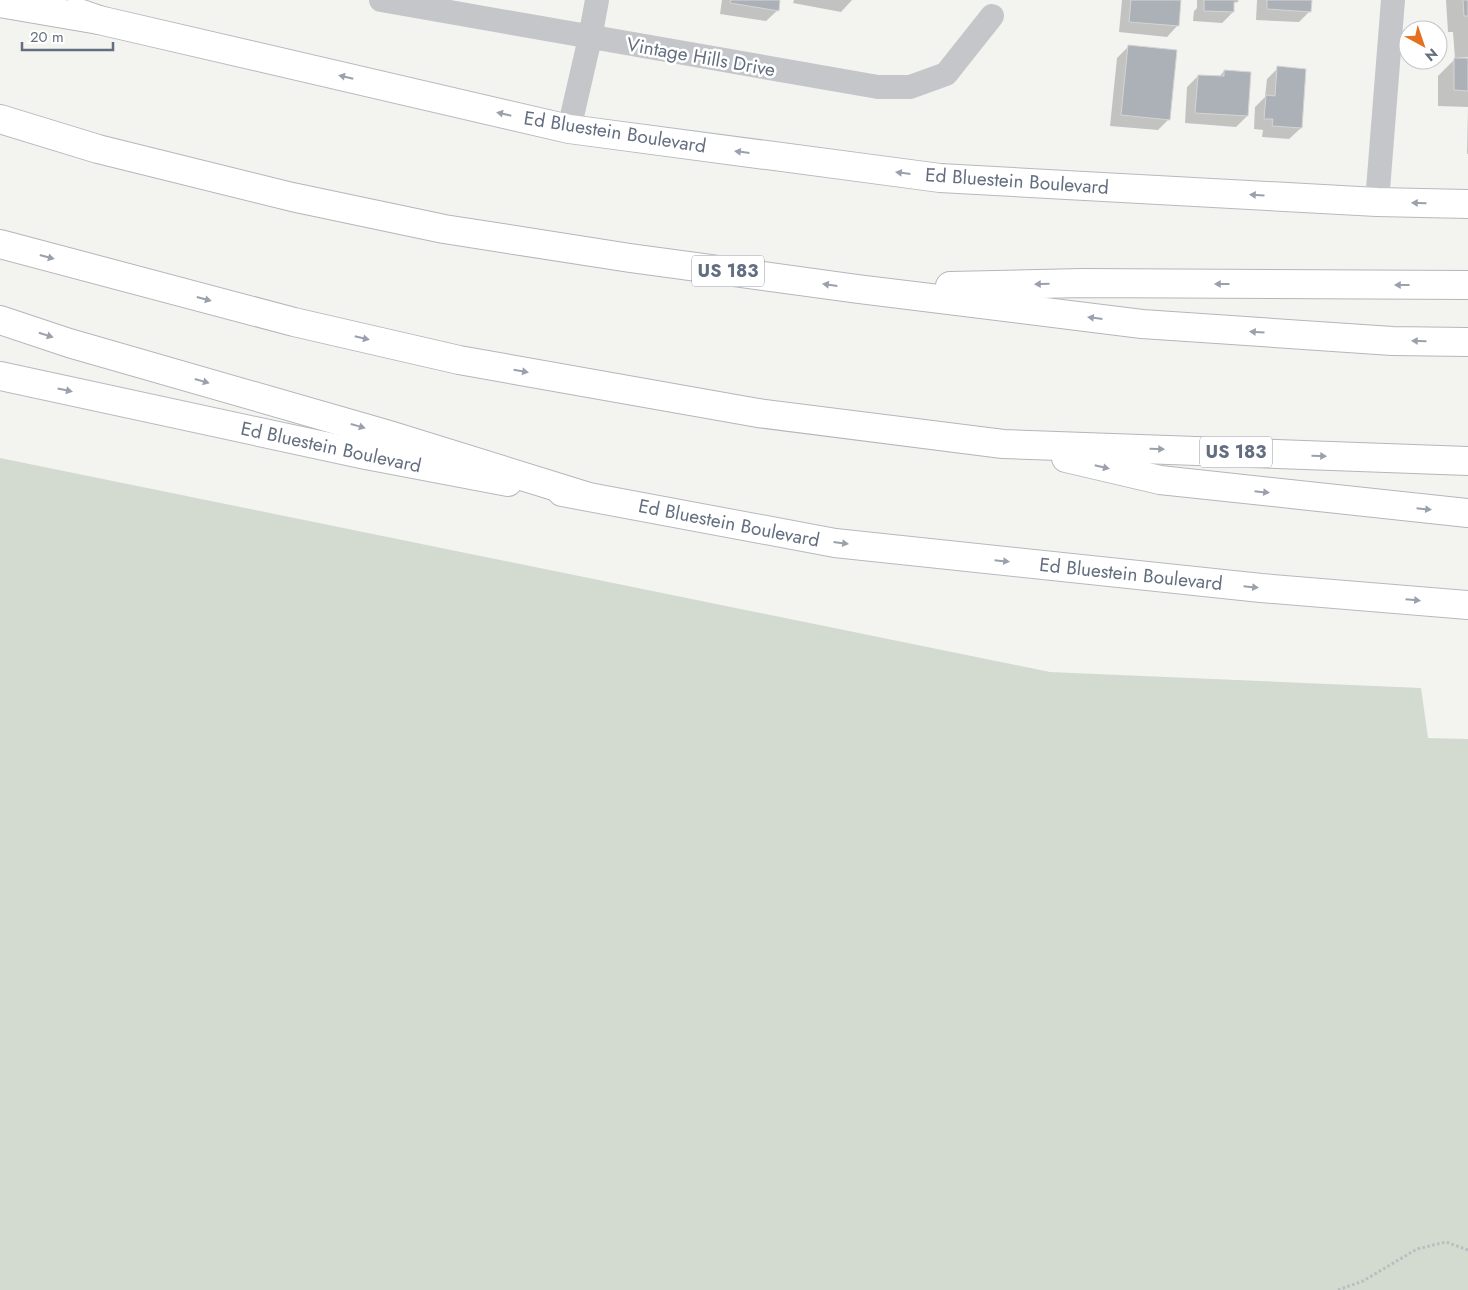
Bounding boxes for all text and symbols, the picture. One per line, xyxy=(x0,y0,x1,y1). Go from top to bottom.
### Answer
scale bar xyxy=(22,20,114,52)
north arrow xyxy=(1398,20,1448,70)
text: 20 m xyxy=(30,26,64,48)
street label: Vintage Hills Drive xyxy=(625,31,778,83)
text: N xyxy=(1421,44,1442,66)
one-way arrow xyxy=(338,73,353,81)
street label: Ed Bluestein Boulevard xyxy=(522,104,708,160)
one-way arrow xyxy=(497,110,512,118)
one-way arrow xyxy=(733,147,749,155)
street label: Ed Bluestein Boulevard xyxy=(924,161,1110,201)
one-way arrow xyxy=(894,169,910,177)
one-way arrow xyxy=(1249,191,1265,199)
one-way arrow xyxy=(1411,198,1427,206)
one-way arrow xyxy=(40,253,55,261)
road number: US 183 xyxy=(692,256,764,286)
one-way arrow xyxy=(1034,280,1050,288)
one-way arrow xyxy=(1214,280,1230,288)
one-way arrow xyxy=(821,281,837,289)
one-way arrow xyxy=(1394,281,1410,289)
one-way arrow xyxy=(197,295,212,303)
one-way arrow xyxy=(1087,314,1103,322)
one-way arrow xyxy=(1249,327,1265,335)
one-way arrow xyxy=(39,332,54,340)
one-way arrow xyxy=(354,334,369,342)
one-way arrow xyxy=(1411,337,1427,345)
one-way arrow xyxy=(513,367,528,375)
one-way arrow xyxy=(195,378,210,386)
one-way arrow xyxy=(57,386,72,394)
street label: Ed Bluestein Boulevard xyxy=(238,415,424,479)
one-way arrow xyxy=(351,423,366,431)
road number: US 183 xyxy=(1200,437,1272,468)
one-way arrow xyxy=(1149,446,1165,454)
one-way arrow xyxy=(1312,452,1328,460)
one-way arrow xyxy=(1094,463,1110,471)
one-way arrow xyxy=(1255,488,1271,496)
street label: Ed Bluestein Boulevard xyxy=(636,492,822,554)
one-way arrow xyxy=(1416,505,1432,513)
one-way arrow xyxy=(833,539,849,547)
street label: Ed Bluestein Boulevard xyxy=(1038,551,1224,597)
one-way arrow xyxy=(995,557,1011,565)
one-way arrow xyxy=(1243,583,1259,591)
one-way arrow xyxy=(1405,597,1421,605)

